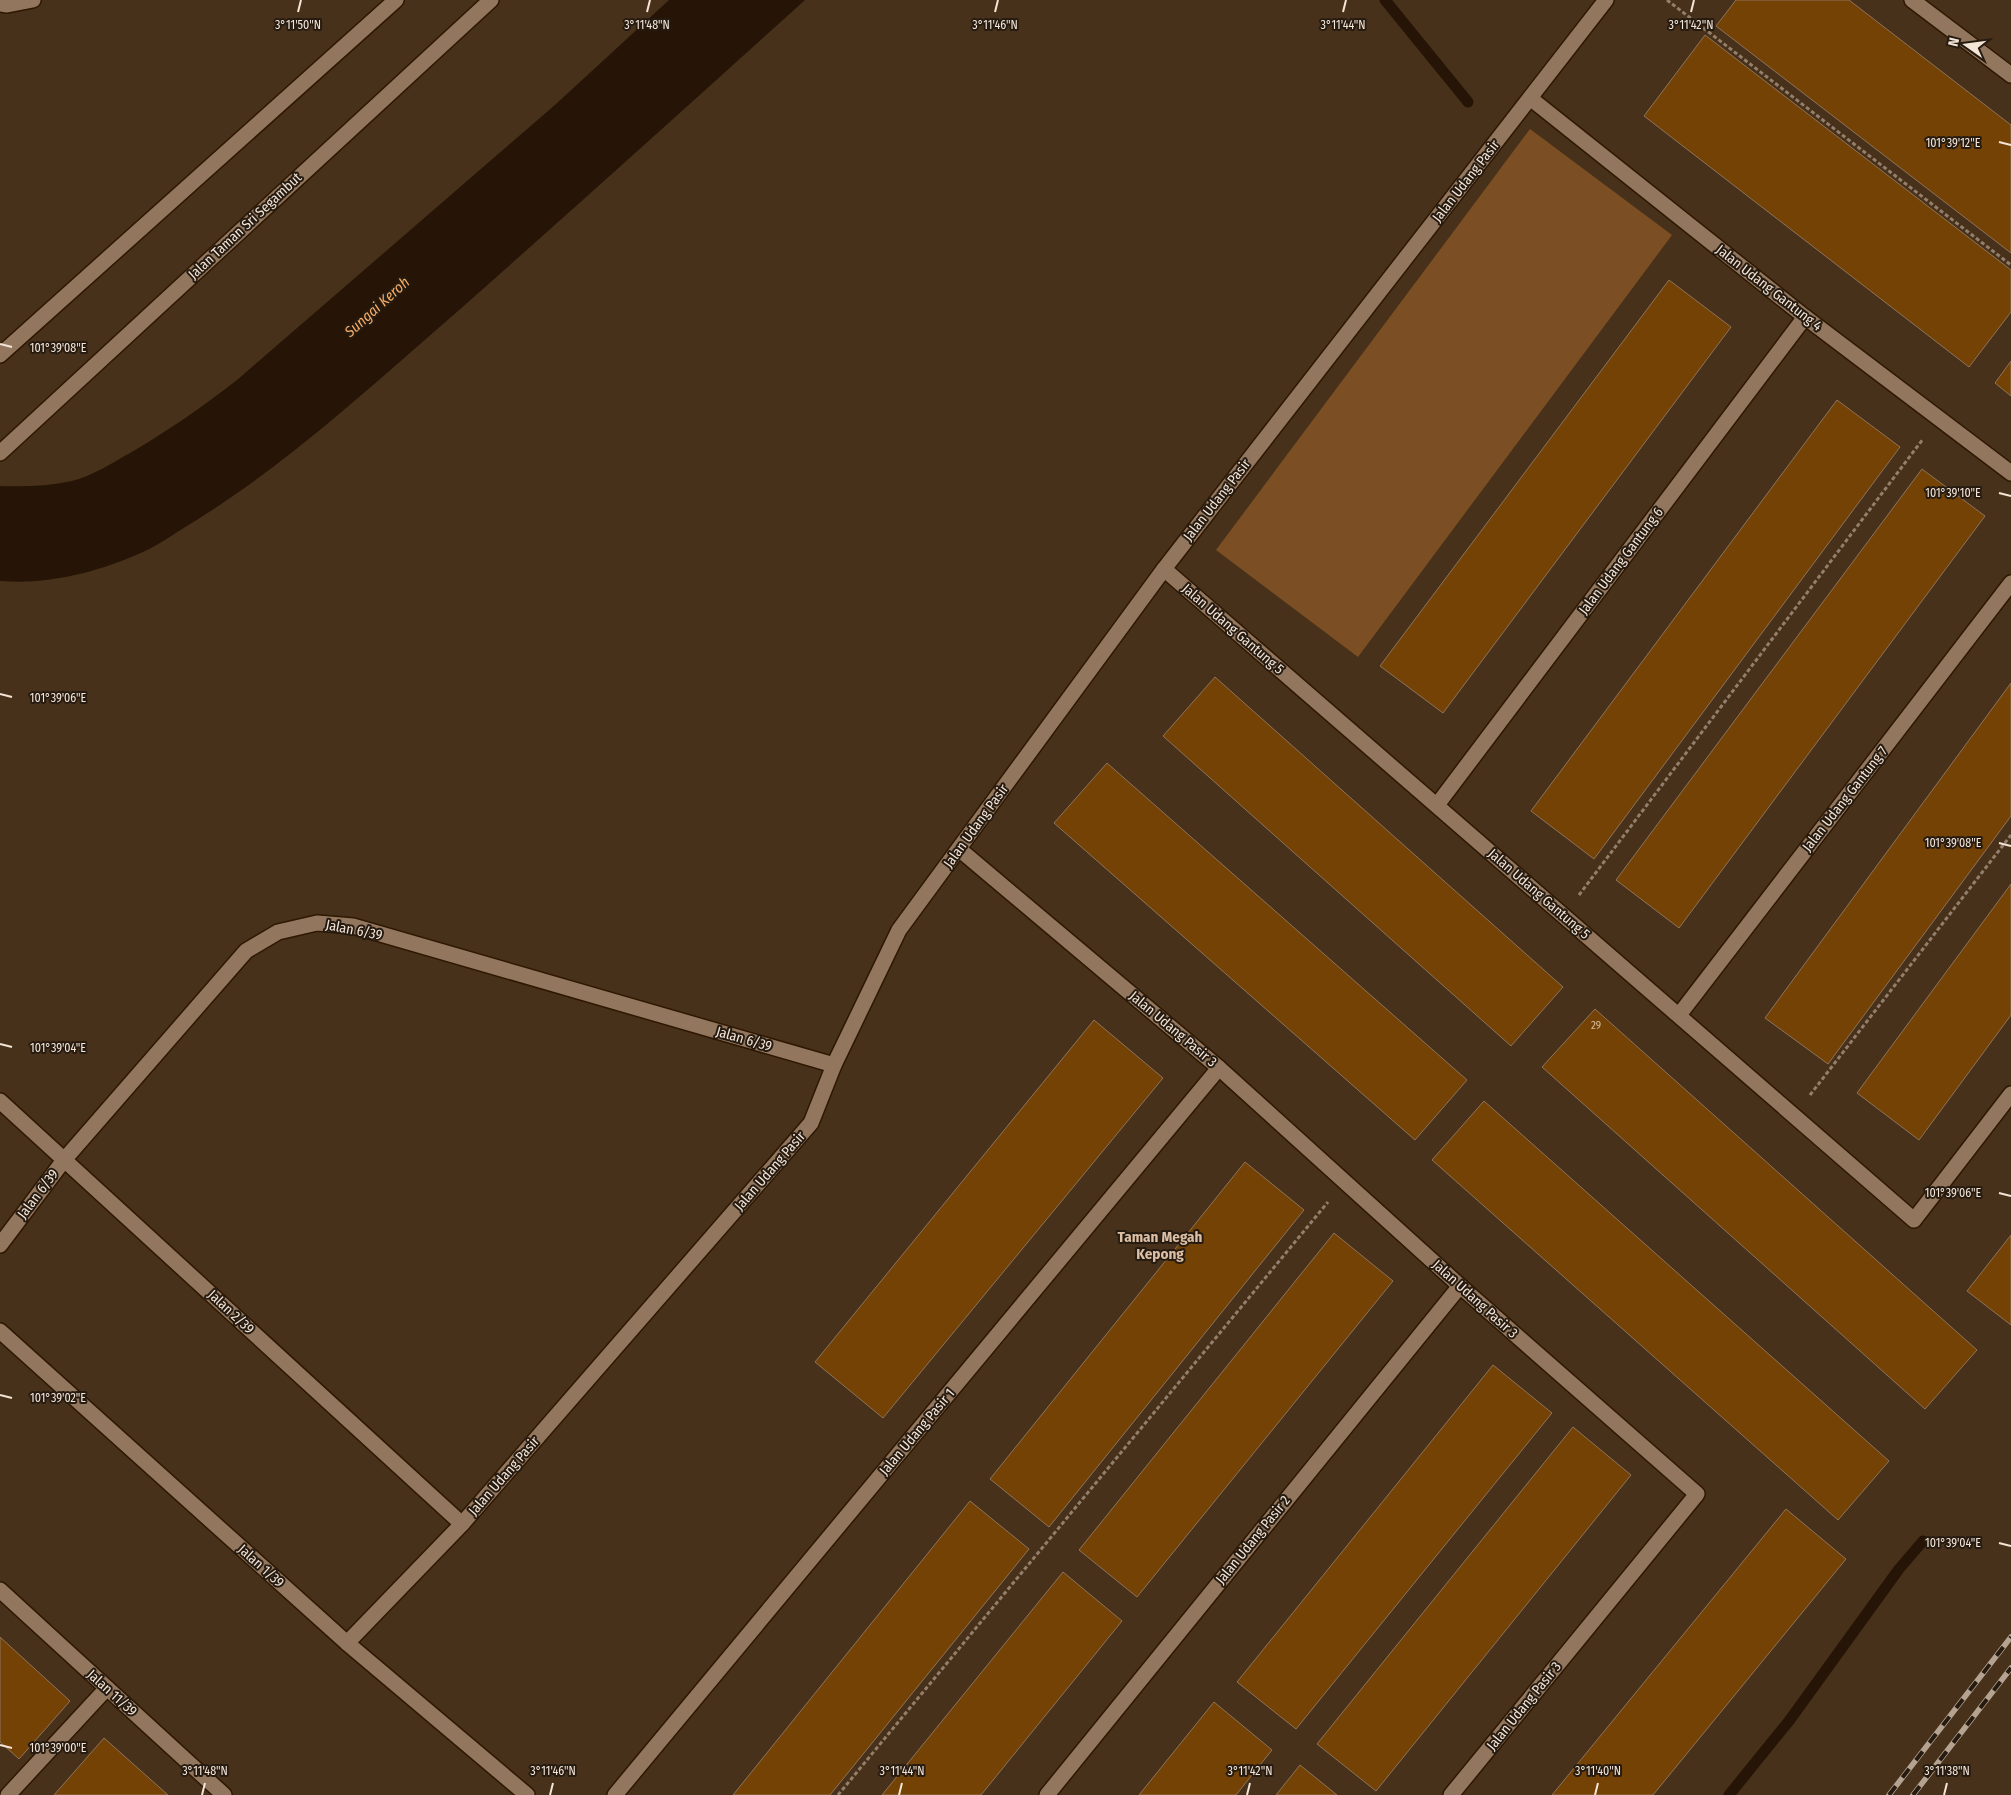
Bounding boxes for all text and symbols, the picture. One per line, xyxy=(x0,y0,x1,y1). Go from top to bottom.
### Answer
text: 3°11'50"N xyxy=(275,18,321,32)
text: 3°11'48"N xyxy=(624,18,670,32)
text: 3°11'46"N xyxy=(972,18,1018,32)
text: 3°11'44"N xyxy=(1320,18,1366,32)
text: 3°11'42"N xyxy=(1669,18,1713,32)
north arrow xyxy=(1941,20,1991,70)
text: N xyxy=(1945,36,1963,48)
text: 101°39'12"E xyxy=(1926,136,1981,150)
street label: Jalan Udang Pasir xyxy=(1429,137,1503,225)
street label: Jalan Taman Sri Segambut xyxy=(185,169,305,283)
street label: Jalan Udang Gantung 4 xyxy=(1713,241,1826,335)
water label: Sungai Keroh xyxy=(340,273,413,342)
text: 101°39'08"E xyxy=(30,341,87,355)
street label: Jalan Udang Pasir xyxy=(1180,456,1254,544)
text: 101°39'10"E xyxy=(1925,486,1981,500)
street label: Jalan Udang Gantung 6 xyxy=(1575,504,1667,618)
street label: Jalan Udang Gantung 5 xyxy=(1179,580,1287,678)
text: 101°39'06"E xyxy=(30,691,87,705)
street label: Jalan Udang Gantung 7 xyxy=(1799,743,1891,855)
street label: Jalan Udang Pasir xyxy=(940,781,1012,871)
text: 101°39'08"E xyxy=(1925,836,1982,850)
street label: Jalan Udang Gantung 5 xyxy=(1485,845,1593,943)
street label: Jalan 6/39 xyxy=(324,916,384,944)
street label: Jalan Udang Pasir 3 xyxy=(1126,987,1220,1071)
house number: 29 xyxy=(1591,1019,1601,1032)
street label: Jalan 6/39 xyxy=(714,1023,774,1055)
text: 101°39'04"E xyxy=(30,1041,86,1055)
street label: Jalan Udang Pasir xyxy=(731,1128,809,1214)
street label: Jalan 6/39 xyxy=(14,1166,62,1222)
text: 101°39'06"E xyxy=(1925,1186,1982,1200)
district label: Taman Megah Kepong xyxy=(1118,1228,1203,1263)
street label: Jalan Udang Pasir 3 xyxy=(1429,1256,1521,1342)
street label: Jalan 2/39 xyxy=(204,1286,258,1338)
street label: Jalan Udang Pasir 1 xyxy=(876,1385,958,1479)
text: 101°39'02"E xyxy=(30,1391,86,1405)
street label: Jalan Udang Pasir xyxy=(465,1433,543,1519)
street label: Jalan Udang Pasir 2 xyxy=(1212,1492,1294,1588)
text: 101°39'04"E xyxy=(1925,1536,1981,1550)
street label: Jalan 1/39 xyxy=(234,1541,288,1591)
street label: Jalan Udang Pasir 3 xyxy=(1483,1658,1565,1754)
street label: Jalan 11/39 xyxy=(83,1666,141,1720)
text: 101°39'00"E xyxy=(30,1741,87,1755)
text: 3°11'48"N xyxy=(182,1764,228,1778)
text: 3°11'46"N xyxy=(530,1764,576,1778)
text: 3°11'44"N xyxy=(879,1764,925,1778)
text: 3°11'42"N xyxy=(1228,1764,1272,1778)
text: 3°11'40"N xyxy=(1575,1764,1621,1778)
text: 3°11'38"N xyxy=(1924,1764,1970,1778)

